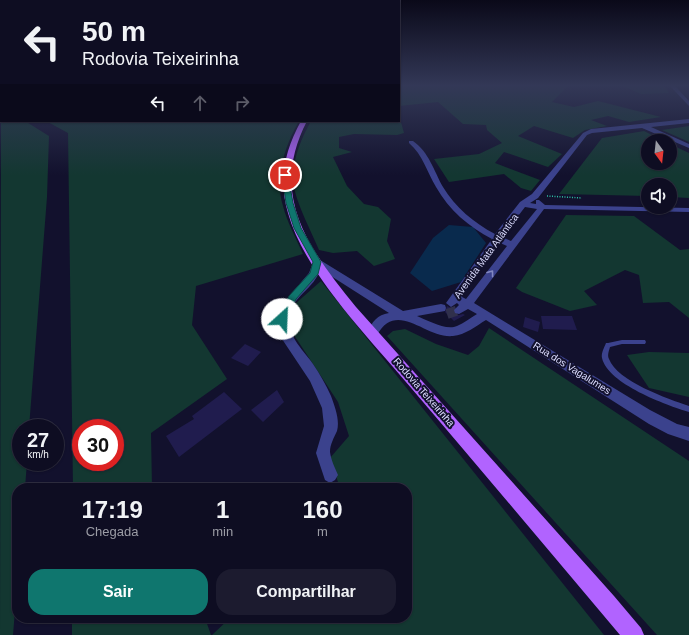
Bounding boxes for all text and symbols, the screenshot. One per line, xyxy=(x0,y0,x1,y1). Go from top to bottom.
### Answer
icon: left xyxy=(16,16,68,68)
text: 50 m xyxy=(82,16,146,47)
text: Rodovia Teixeirinha xyxy=(82,49,239,69)
icon: left xyxy=(147,92,169,114)
icon: ahead xyxy=(189,92,211,114)
icon: right xyxy=(231,92,253,114)
north arrow xyxy=(641,134,677,170)
map controls xyxy=(641,134,677,214)
pin xyxy=(268,158,302,192)
icon: arrive xyxy=(274,164,296,186)
button: sound xyxy=(641,178,677,214)
street label: Avenida Mata Atlântica xyxy=(452,211,521,300)
one-way arrow xyxy=(486,270,493,277)
position arrow xyxy=(261,298,303,340)
street label: Rua dos Vagalumes xyxy=(531,340,613,396)
street label: Rodovia Teixeirinha xyxy=(391,356,457,429)
speed limit sign: 30 xyxy=(72,419,124,471)
text: 27 xyxy=(27,429,49,451)
text: km/h xyxy=(27,449,49,460)
text: 17:19 xyxy=(81,496,143,523)
text: 1 xyxy=(216,496,229,523)
text: 160 xyxy=(303,496,343,523)
text: Chegada xyxy=(86,524,138,539)
text: min xyxy=(212,524,233,539)
text: m xyxy=(317,524,328,539)
button: Sair xyxy=(28,569,208,615)
button: Compartilhar xyxy=(216,569,396,615)

